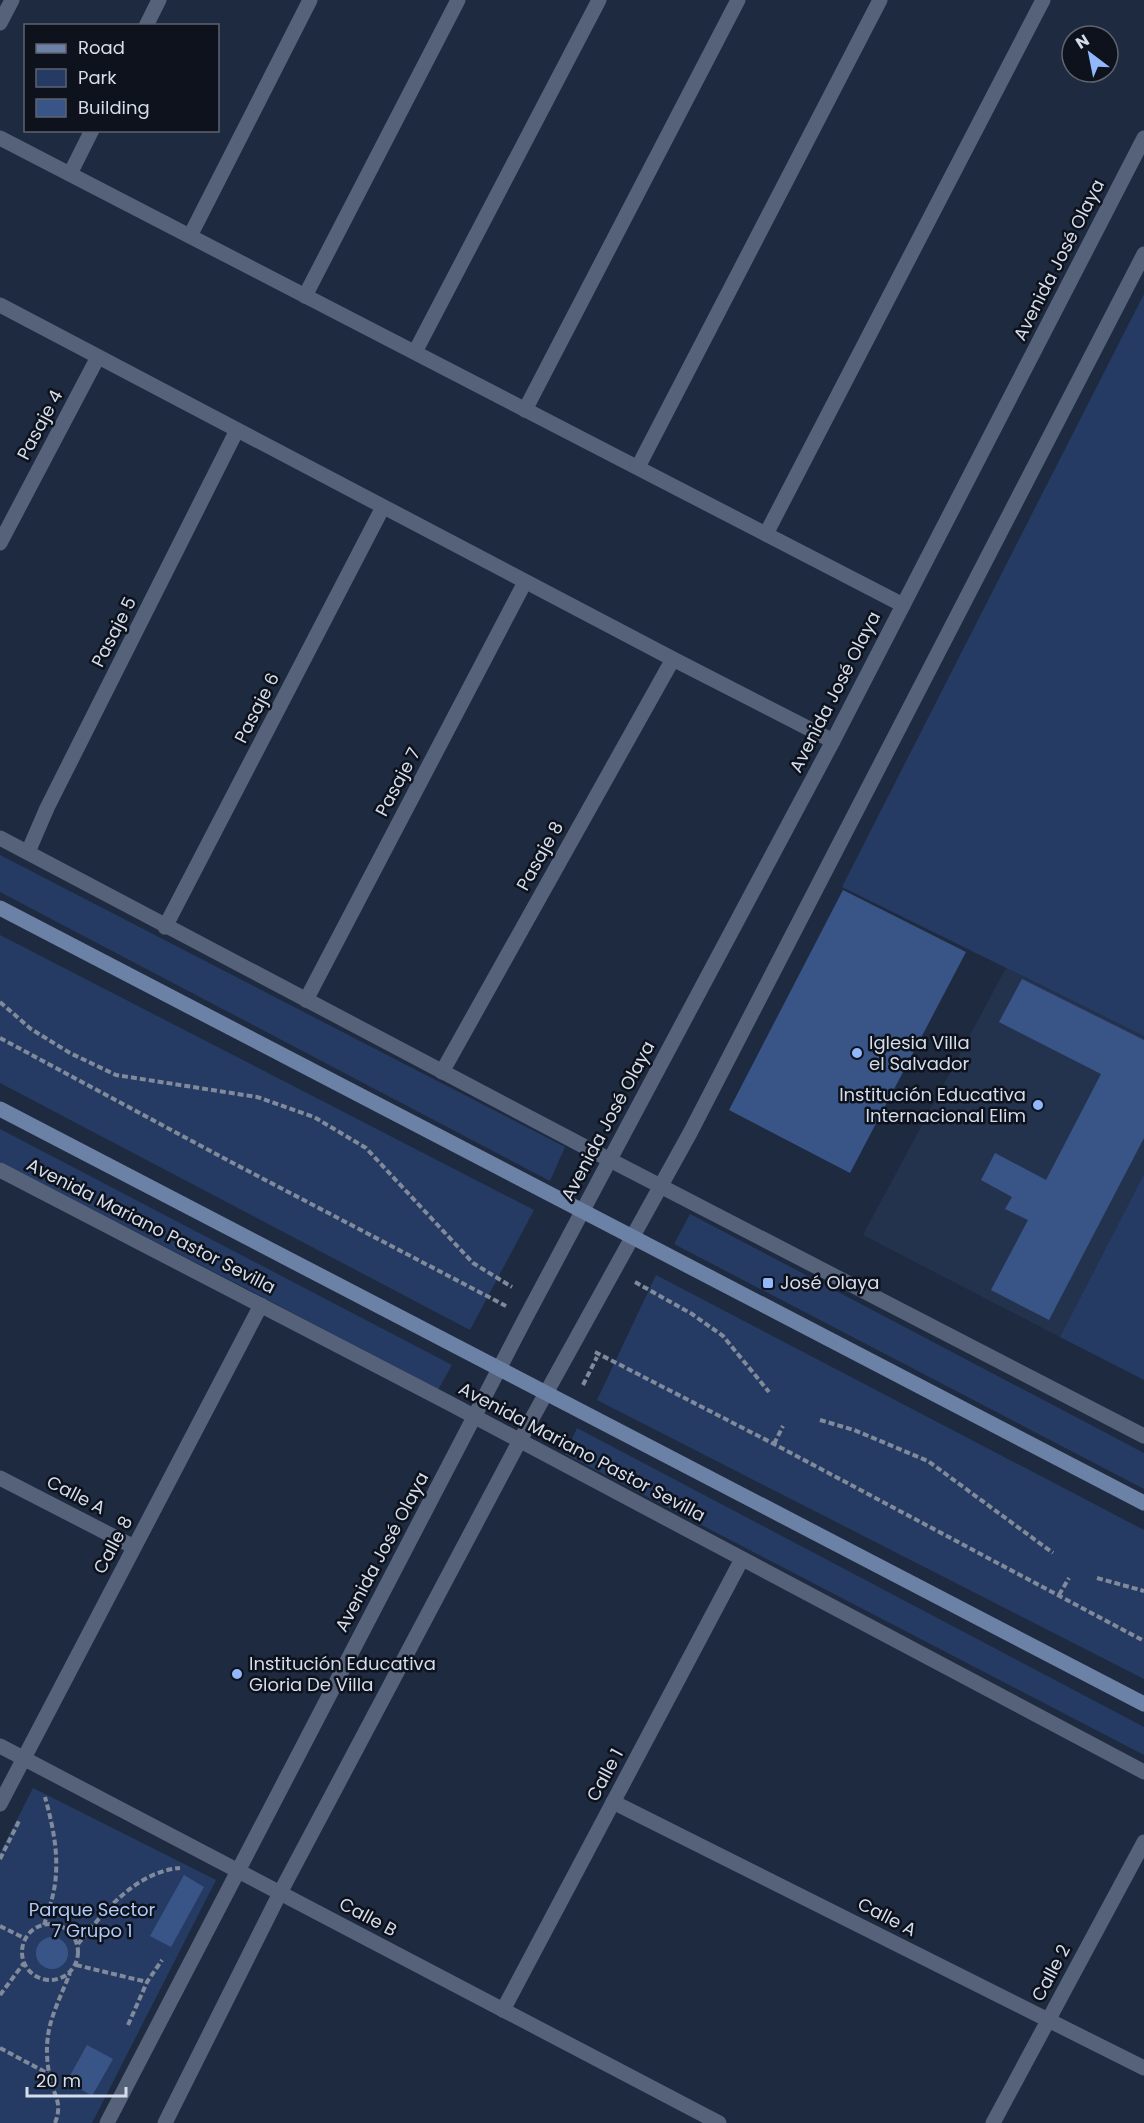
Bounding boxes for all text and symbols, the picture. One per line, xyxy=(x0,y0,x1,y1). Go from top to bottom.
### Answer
legend xyxy=(24,24,219,132)
north arrow xyxy=(1060,24,1120,84)
text: N xyxy=(1071,29,1094,55)
text: Road xyxy=(78,35,125,60)
text: Park xyxy=(78,65,117,90)
text: Building xyxy=(78,95,150,120)
street label: Avenida José Olaya xyxy=(1007,175,1110,345)
street label: Pasaje 4 xyxy=(11,385,68,464)
street label: Pasaje 5 xyxy=(85,592,142,671)
street label: Avenida José Olaya xyxy=(783,607,886,777)
street label: Pasaje 6 xyxy=(228,668,285,747)
street label: Pasaje 7 xyxy=(369,743,426,820)
street label: Pasaje 8 xyxy=(510,816,569,895)
place label: Iglesia Villa el Salvador xyxy=(869,1030,970,1076)
street label: Avenida José Olaya xyxy=(555,1036,660,1205)
marker: Iglesia Villa el Salvador xyxy=(850,1046,864,1060)
place label: Institución Educativa Internacional Elim xyxy=(839,1082,1026,1128)
marker: Institución Educativa Internacional Elim xyxy=(1031,1098,1045,1112)
street label: Avenida Mariano Pastor Sevilla xyxy=(23,1152,280,1299)
place label: José Olaya xyxy=(780,1270,879,1295)
marker: José Olaya xyxy=(761,1276,775,1290)
street label: Avenida Mariano Pastor Sevilla xyxy=(454,1376,710,1527)
street label: Avenida José Olaya xyxy=(329,1467,434,1636)
street label: Calle A xyxy=(42,1469,110,1520)
street label: Calle 8 xyxy=(87,1511,138,1578)
place label: Institución Educativa Gloria De Villa xyxy=(249,1651,436,1697)
marker: Institución Educativa Gloria De Villa xyxy=(230,1667,244,1681)
street label: Calle 1 xyxy=(580,1744,629,1806)
street label: Calle B xyxy=(335,1891,401,1942)
street label: Calle A xyxy=(853,1891,921,1942)
park label: Parque Sector 7 Grupo 1 xyxy=(29,1897,155,1943)
street label: Calle 2 xyxy=(1025,1940,1076,2006)
scale bar xyxy=(27,2060,126,2098)
text: 20 m xyxy=(36,2068,81,2093)

